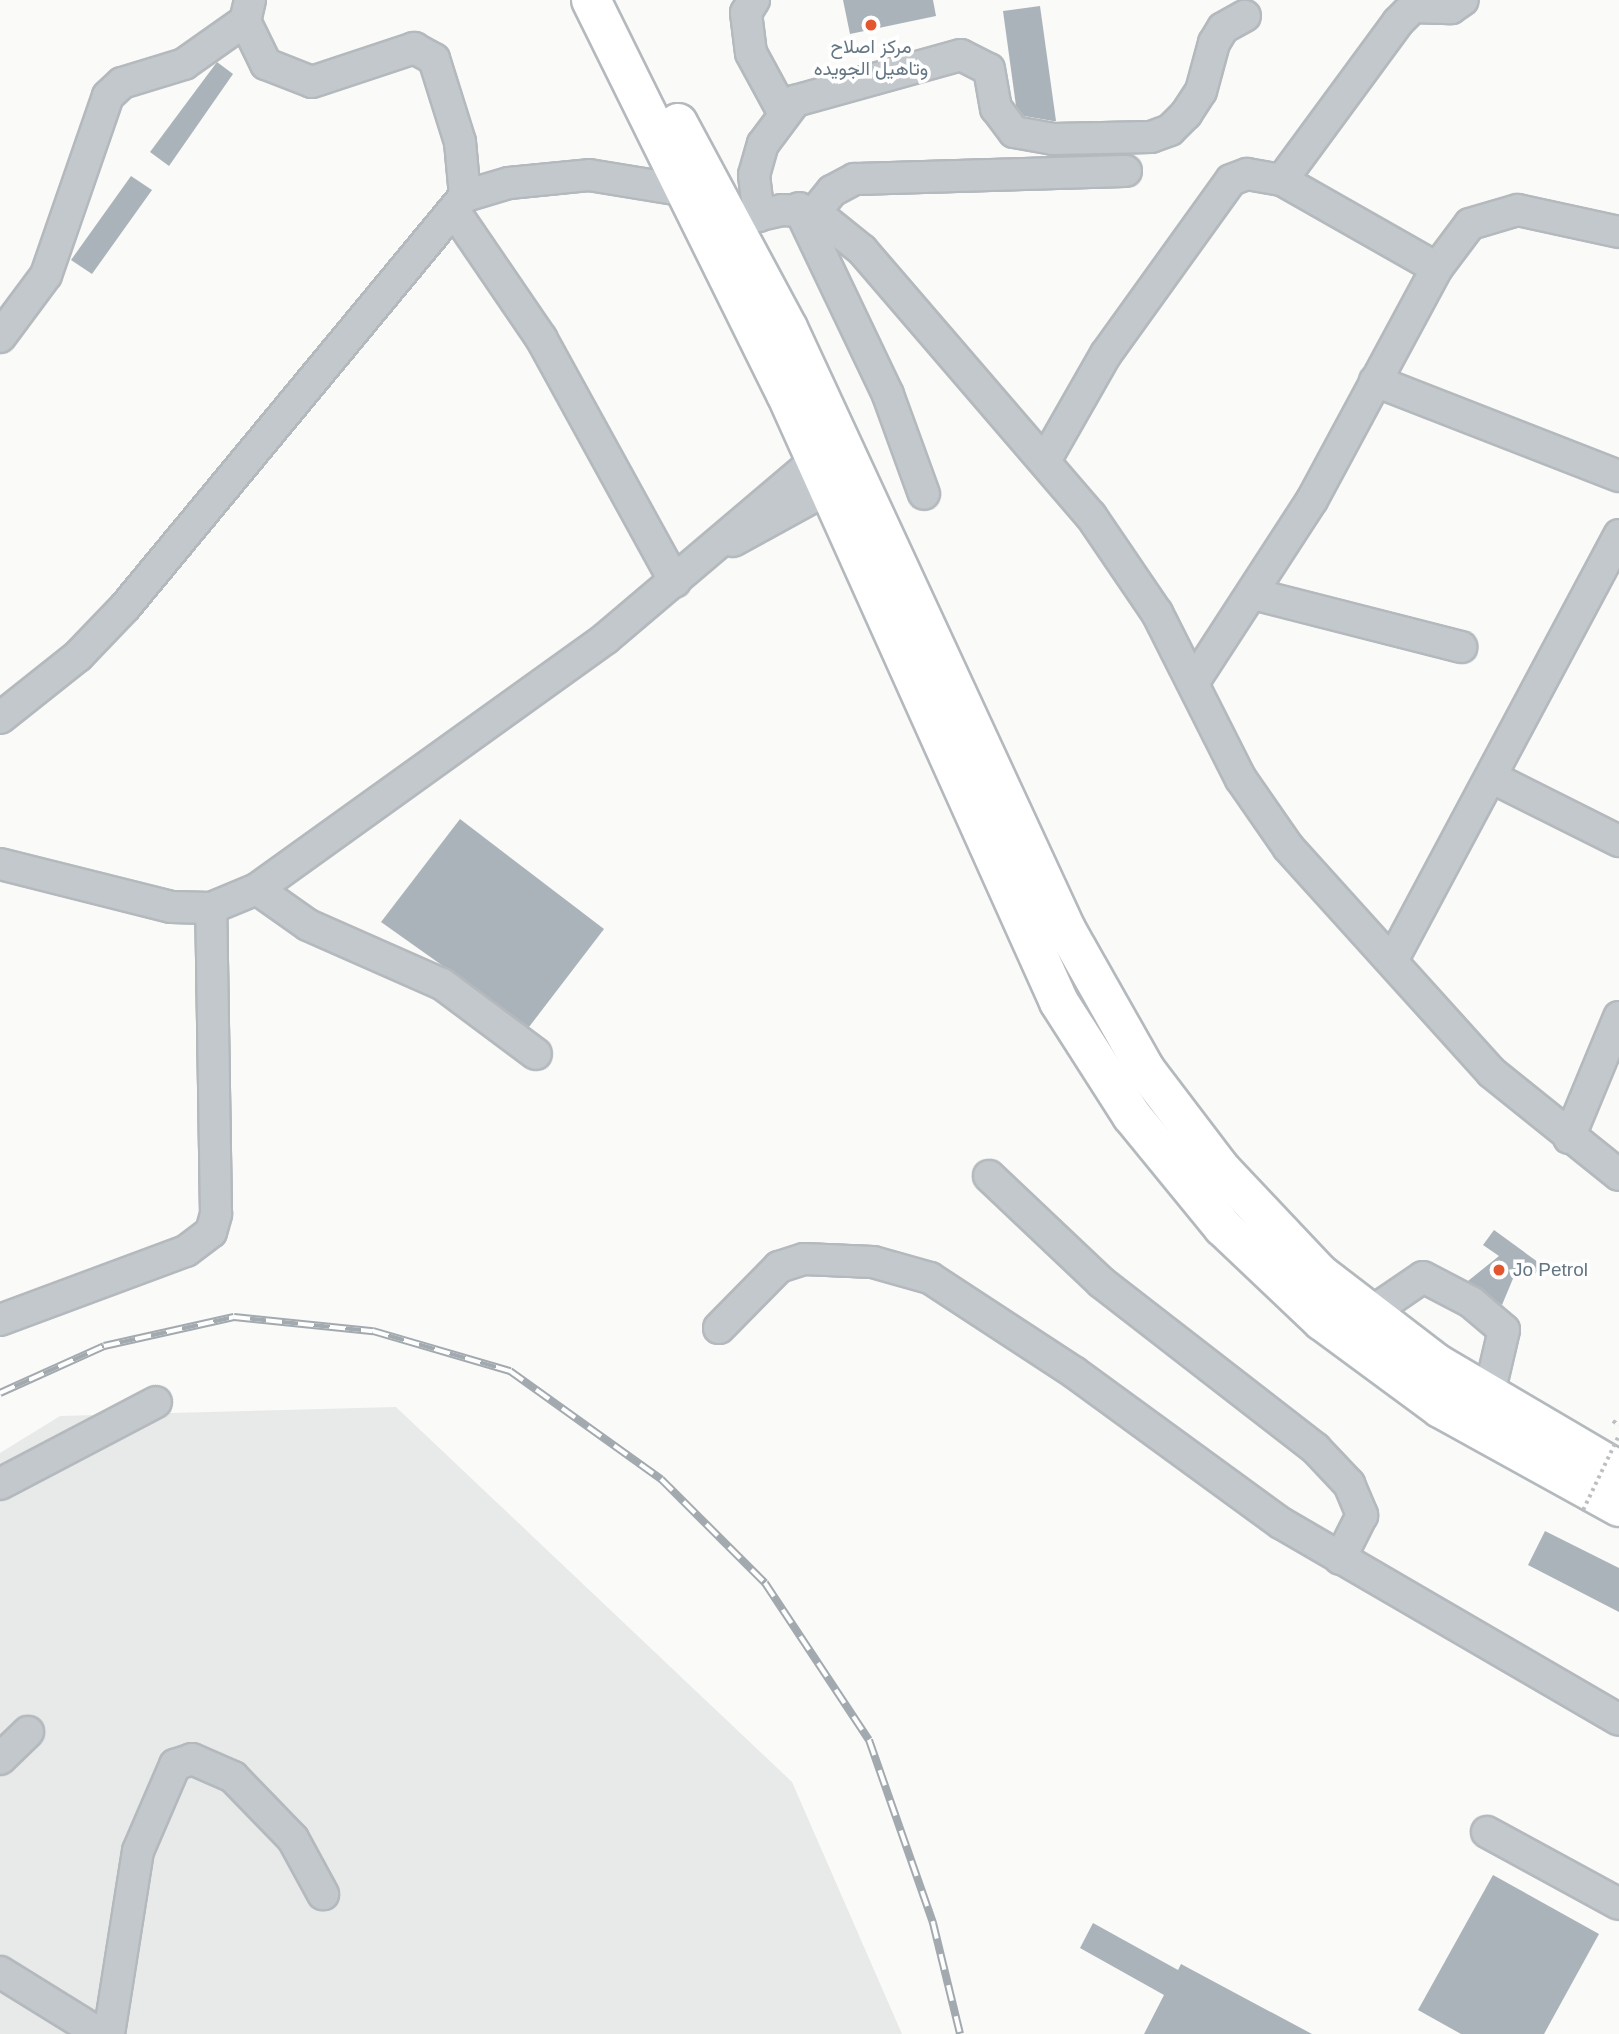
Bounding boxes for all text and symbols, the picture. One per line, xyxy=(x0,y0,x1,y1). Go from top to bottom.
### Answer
marker: مركز اصلاح وتاهيل الجويده xyxy=(863,17,879,33)
place label: مركز اصلاح وتاهيل الجويده xyxy=(814,36,928,80)
place label: Jo Petrol xyxy=(1513,1259,1588,1281)
marker: Jo Petrol xyxy=(1491,1262,1507,1278)

